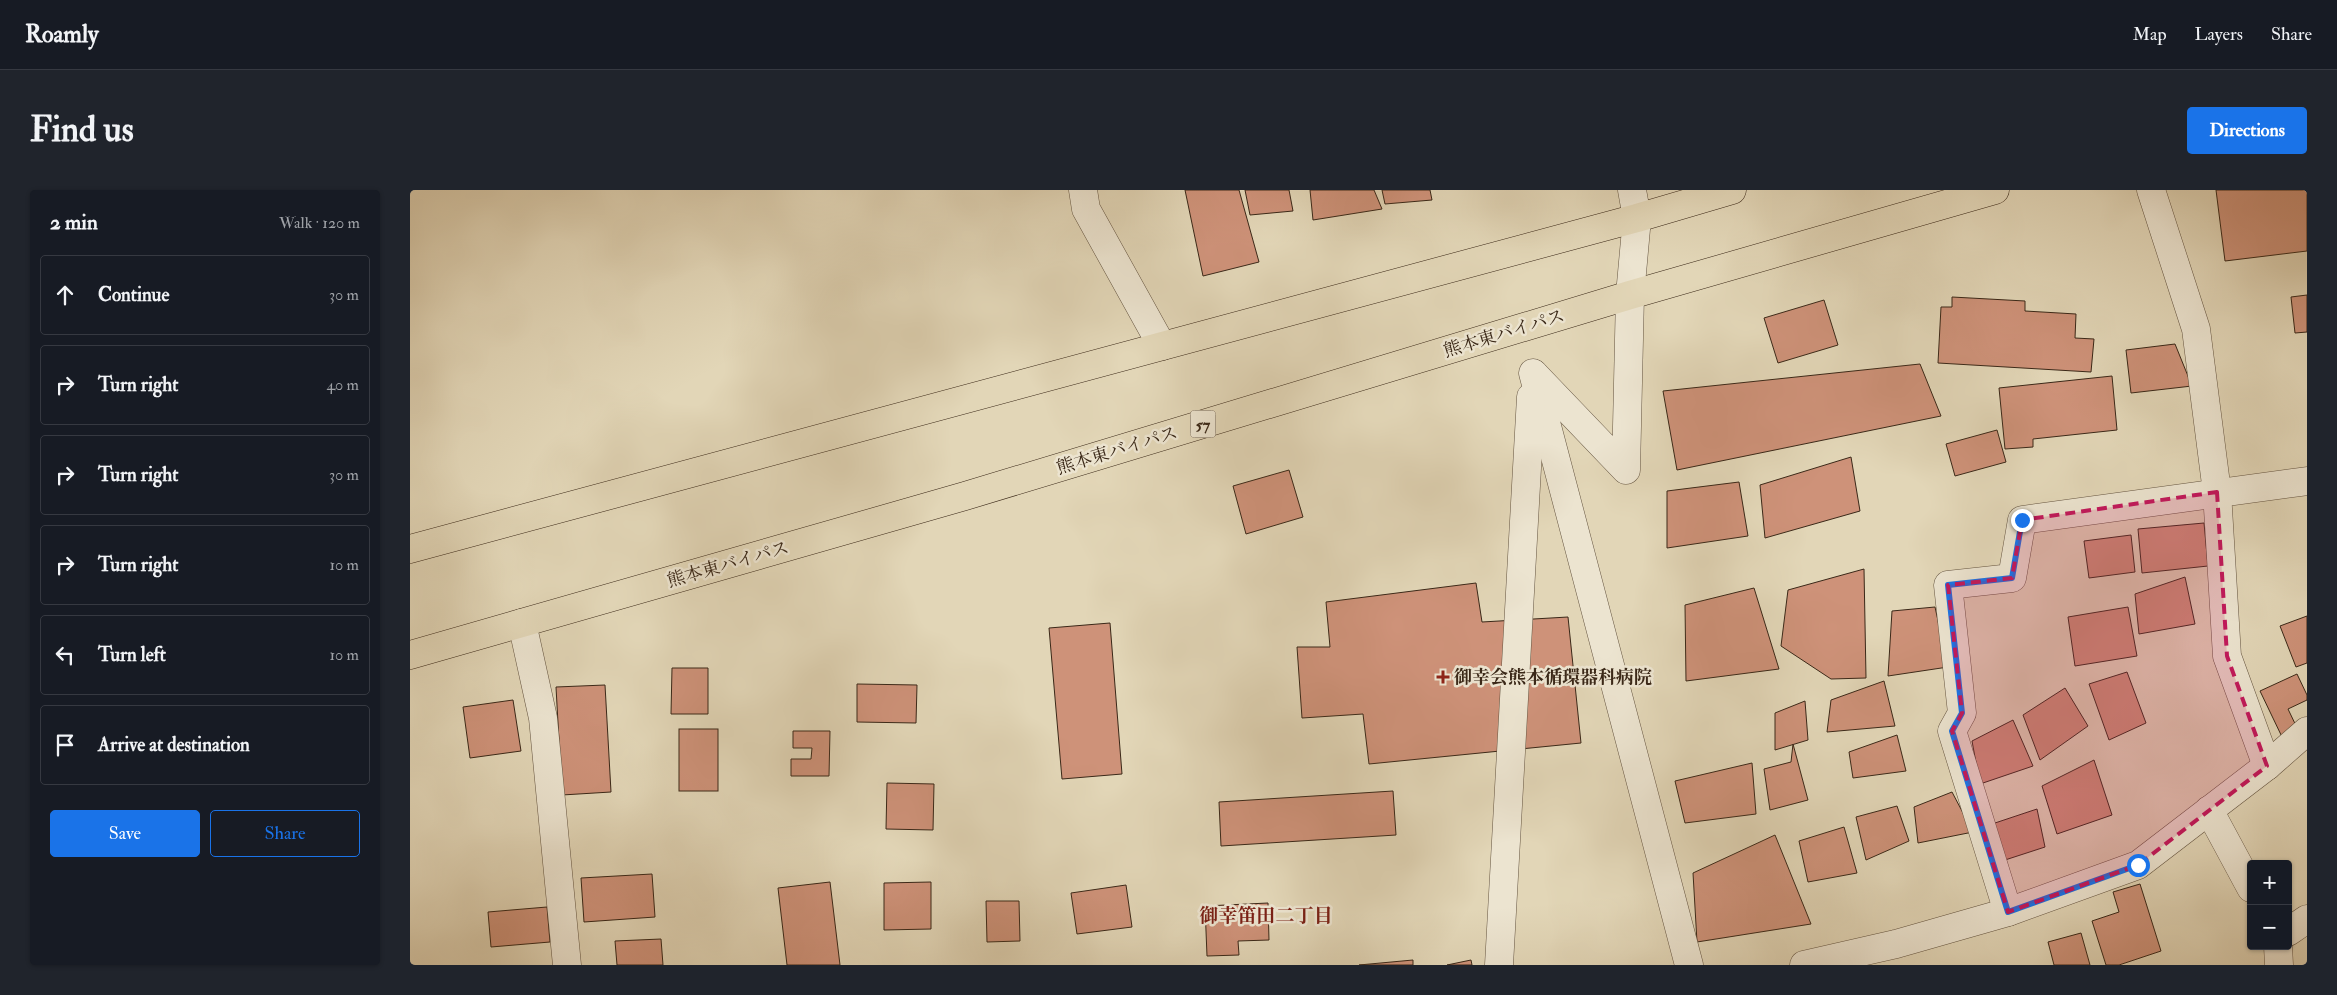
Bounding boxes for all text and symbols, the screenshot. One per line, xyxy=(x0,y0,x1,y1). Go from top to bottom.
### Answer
text: Roamly xyxy=(25,19,99,50)
text: Map xyxy=(2133,23,2167,46)
text: Layers xyxy=(2195,23,2243,46)
text: Share xyxy=(2271,23,2312,46)
button: Directions xyxy=(2187,107,2307,154)
text: Find us xyxy=(30,108,134,152)
text: 2 min xyxy=(50,209,98,236)
text: Walk · 120 m xyxy=(279,213,360,233)
icon: ahead xyxy=(51,281,79,309)
text: Continue xyxy=(98,283,169,307)
text: 30 m xyxy=(329,285,359,305)
street label: 熊本東バイパス xyxy=(1441,304,1568,363)
icon: right xyxy=(51,371,79,399)
text: Turn right xyxy=(98,373,178,397)
text: 40 m xyxy=(326,375,359,395)
road number: 57 xyxy=(1190,410,1216,438)
street label: 熊本東バイパス xyxy=(1054,421,1181,480)
icon: right xyxy=(51,461,79,489)
text: Turn right xyxy=(98,463,178,487)
text: 30 m xyxy=(329,465,359,485)
route end xyxy=(2011,509,2034,532)
street label: 熊本東バイパス xyxy=(665,536,792,593)
icon: right xyxy=(51,551,79,579)
text: Turn right xyxy=(98,553,178,577)
text: 10 m xyxy=(329,555,359,575)
icon: left xyxy=(51,641,79,669)
text: Turn left xyxy=(98,643,166,667)
text: 10 m xyxy=(329,645,359,665)
place label: 御幸会熊本循環器科病院 xyxy=(1454,666,1652,689)
marker: 御幸会熊本循環器科病院 xyxy=(1436,670,1450,684)
icon: arrive xyxy=(51,731,79,759)
text: Arrive at destination xyxy=(98,733,250,757)
button: Save xyxy=(50,810,200,857)
button: Share xyxy=(210,810,360,857)
route start xyxy=(2127,854,2150,877)
map controls xyxy=(2247,860,2292,950)
button: + xyxy=(2247,860,2292,905)
district label: 御幸笛田二丁目 xyxy=(1199,904,1333,928)
button: − xyxy=(2247,905,2292,950)

